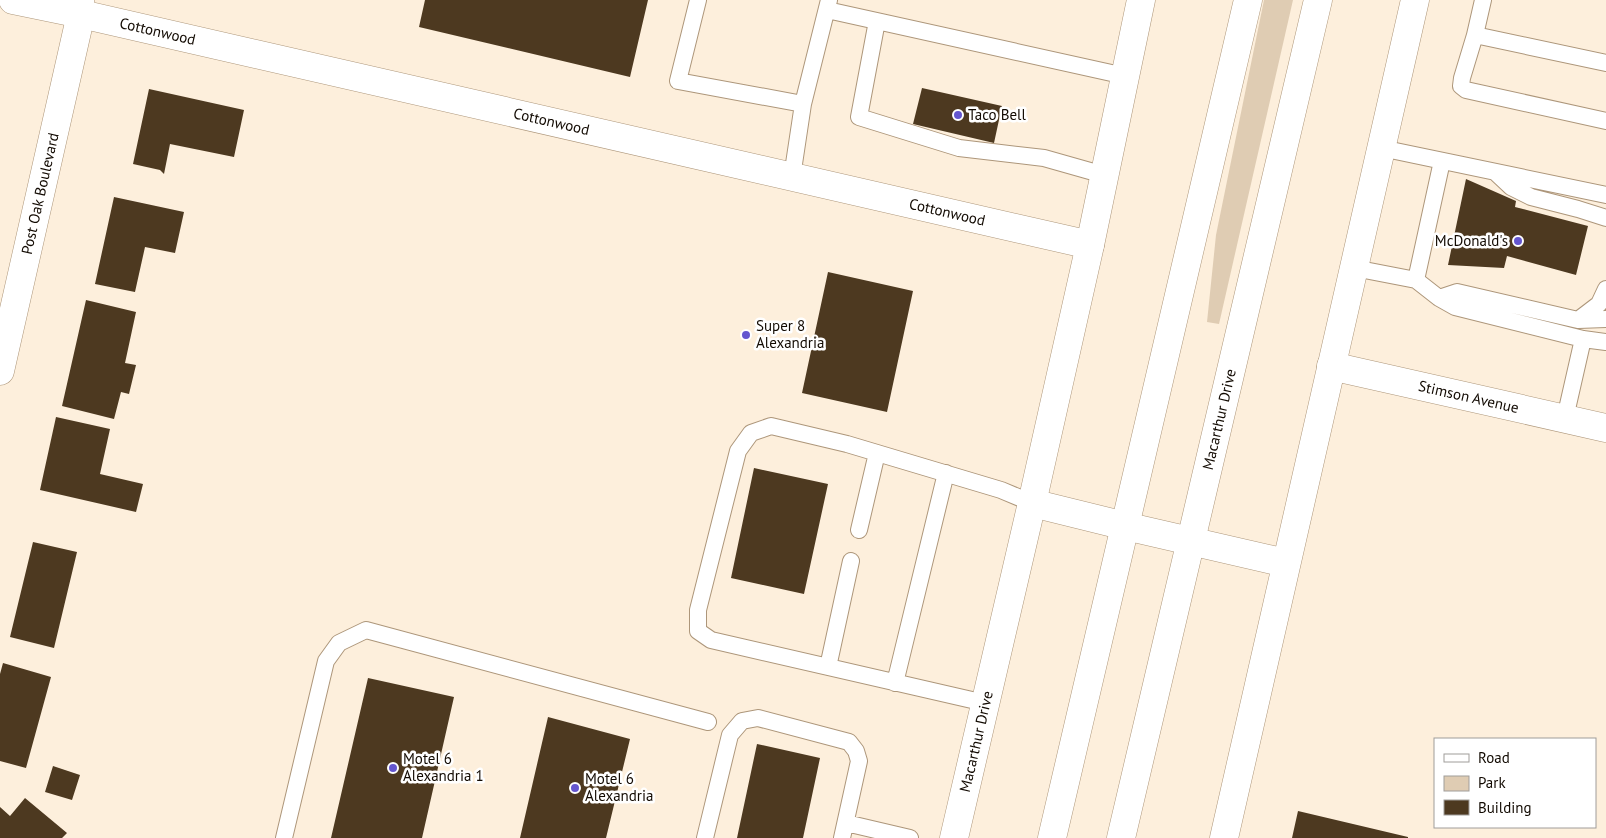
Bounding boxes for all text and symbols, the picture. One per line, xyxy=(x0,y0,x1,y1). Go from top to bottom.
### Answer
street label: Cottonwood xyxy=(118,13,198,49)
street label: Cottonwood xyxy=(512,103,591,139)
place label: Taco Bell xyxy=(968,105,1026,124)
marker: Taco Bell xyxy=(952,109,964,121)
street label: Post Oak Boulevard xyxy=(17,131,63,256)
street label: Cottonwood xyxy=(907,194,987,230)
place label: McDonald's xyxy=(1435,231,1508,250)
marker: McDonald's xyxy=(1512,235,1524,247)
place label: Super 8 Alexandria xyxy=(756,316,824,352)
marker: Super 8 Alexandria xyxy=(740,329,752,341)
street label: Macarthur Drive xyxy=(1198,367,1240,472)
street label: Stimson Avenue xyxy=(1417,376,1521,417)
street label: Macarthur Drive xyxy=(955,689,997,794)
legend xyxy=(1434,738,1596,828)
text: Road xyxy=(1478,748,1510,767)
place label: Motel 6 Alexandria 1 xyxy=(403,749,484,785)
marker: Motel 6 Alexandria 1 xyxy=(387,762,399,774)
place label: Motel 6 Alexandria xyxy=(585,769,653,805)
text: Park xyxy=(1478,773,1506,792)
marker: Motel 6 Alexandria xyxy=(569,782,581,794)
text: Building xyxy=(1478,798,1532,817)

